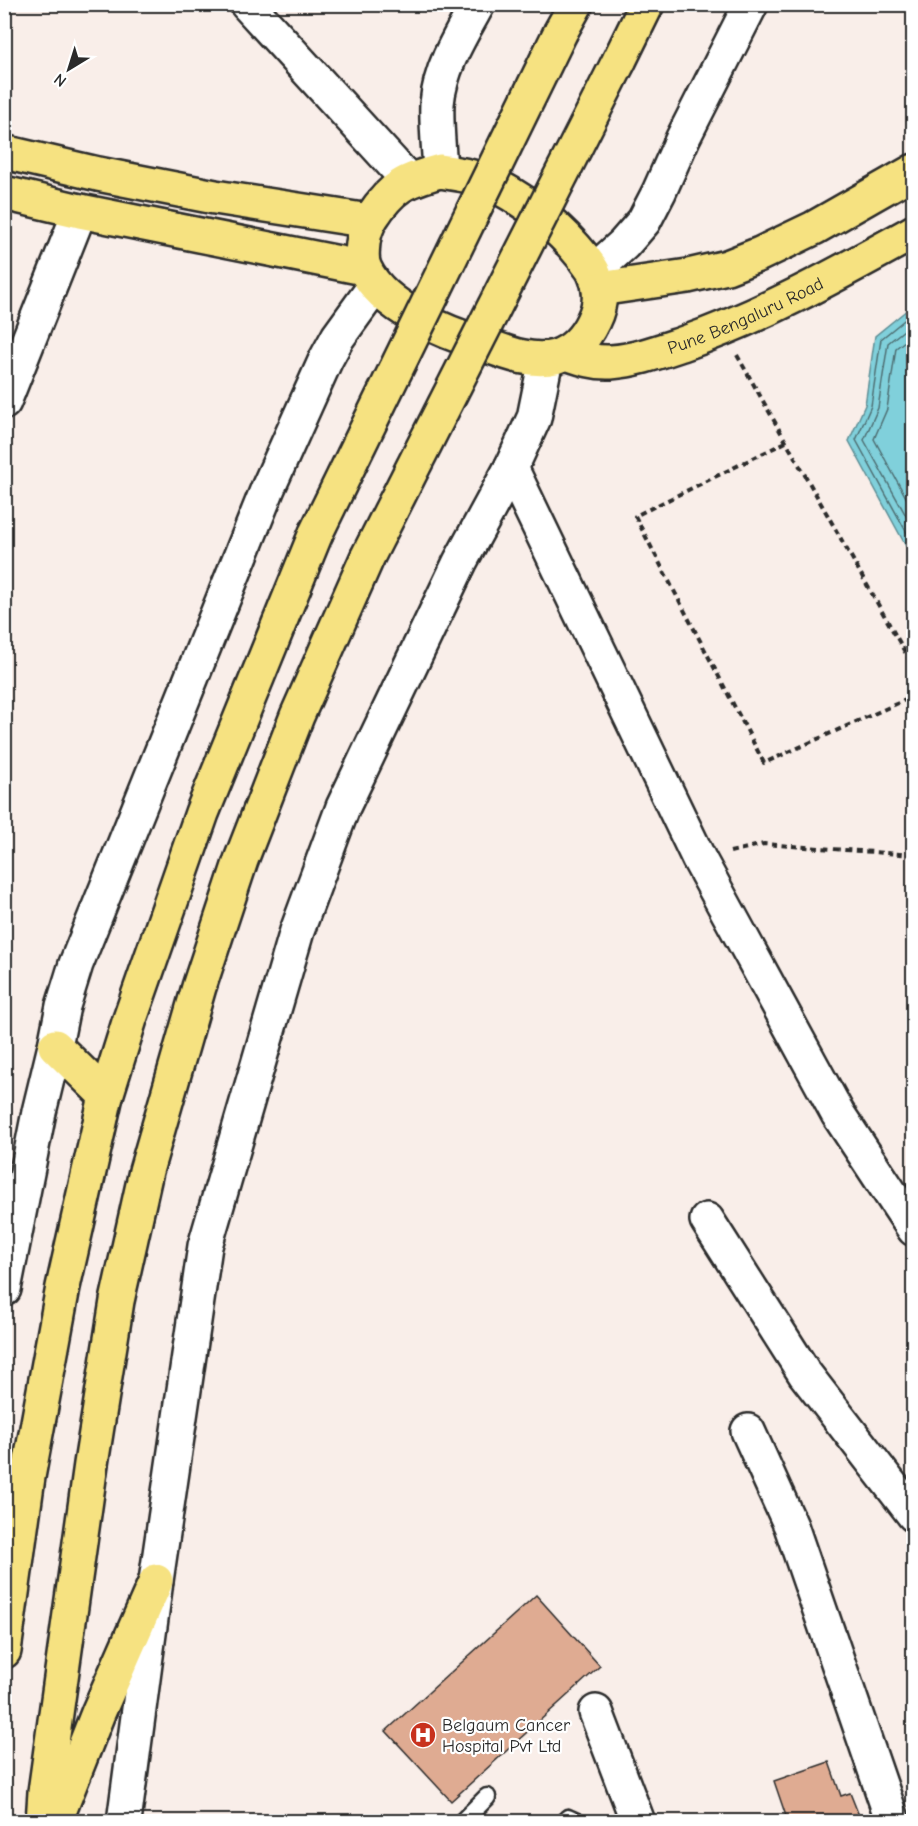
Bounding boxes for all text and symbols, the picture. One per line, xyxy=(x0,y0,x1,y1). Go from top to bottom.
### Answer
north arrow xyxy=(39,39,99,99)
text: N xyxy=(51,70,70,90)
street label: Pune Bengaluru Road xyxy=(665,273,827,359)
place label: Belgaum Cancer Hospital Pvt Ltd xyxy=(442,1715,571,1757)
hospital icon: Belgaum Cancer Hospital Pvt Ltd xyxy=(408,1720,438,1750)

